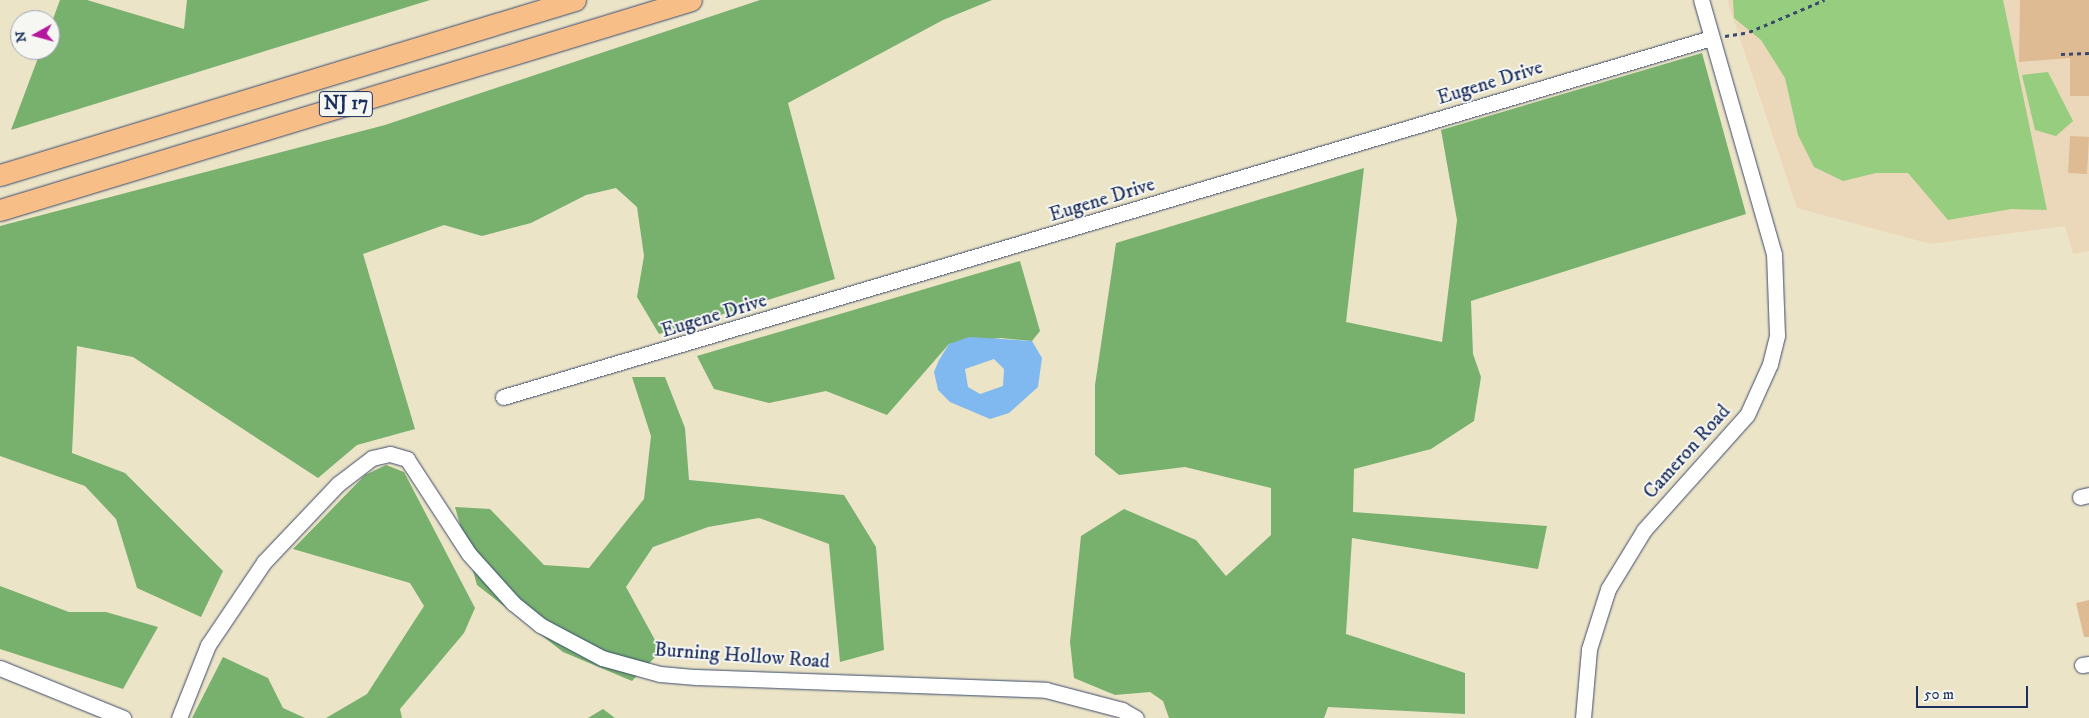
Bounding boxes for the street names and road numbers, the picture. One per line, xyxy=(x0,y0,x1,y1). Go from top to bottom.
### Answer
street label: Eugene Drive xyxy=(1434,56,1546,110)
road number: NJ 17 xyxy=(318,88,374,120)
street label: Eugene Drive xyxy=(1046,173,1158,227)
street label: Eugene Drive xyxy=(658,289,770,343)
street label: Cameron Road xyxy=(1638,400,1736,504)
street label: Burning Hollow Road xyxy=(653,638,831,674)

